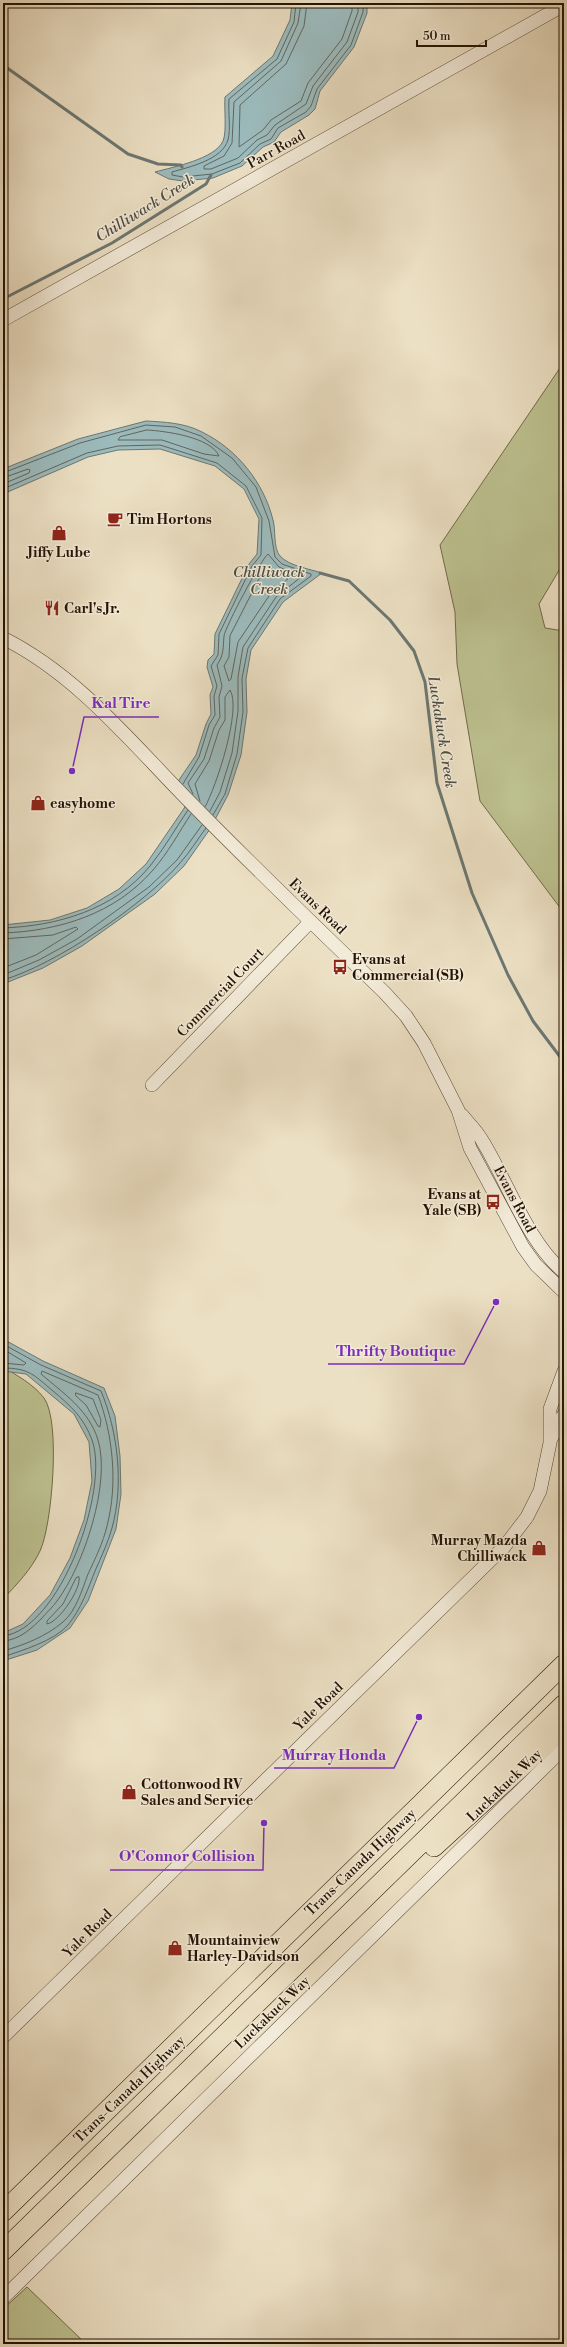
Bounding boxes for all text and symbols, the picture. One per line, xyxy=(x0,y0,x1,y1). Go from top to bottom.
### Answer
scale bar xyxy=(417,22,486,48)
text: 50 m xyxy=(423,29,451,44)
street label: Parr Road xyxy=(244,127,309,173)
water label: Chilliwack Creek xyxy=(92,170,199,247)
cafe icon: Tim Hortons xyxy=(106,510,124,528)
place label: Tim Hortons xyxy=(127,511,212,529)
shop icon: Jiffy Lube xyxy=(50,524,68,542)
place label: Jiffy Lube xyxy=(26,544,91,562)
water label: Chilliwack Creek xyxy=(233,563,305,599)
restaurant icon: Carl's Jr. xyxy=(43,599,61,617)
place label: Carl's Jr. xyxy=(64,600,120,618)
water label: Luckakuck Creek xyxy=(423,674,460,790)
callout: Kal Tire xyxy=(84,690,159,717)
text: Kal Tire xyxy=(91,694,151,713)
shop icon: easyhome xyxy=(29,794,47,812)
place label: easyhome xyxy=(50,795,116,813)
street label: Evans Road xyxy=(285,875,350,939)
street label: Commercial Court xyxy=(173,944,268,1041)
place label: Evans at Commercial (SB) xyxy=(352,951,463,985)
bus stop icon: Evans at Commercial (SB) xyxy=(331,958,349,976)
street label: Evans Road xyxy=(489,1163,539,1236)
place label: Evans at Yale (SB) xyxy=(422,1186,482,1220)
bus stop icon: Evans at Yale (SB) xyxy=(484,1193,502,1211)
callout: Thrifty Boutique xyxy=(328,1337,464,1364)
text: Thrifty Boutique xyxy=(336,1342,456,1361)
place label: Murray Mazda Chilliwack xyxy=(431,1532,527,1566)
shop icon: Murray Mazda Chilliwack xyxy=(530,1539,548,1557)
street label: Yale Road xyxy=(289,1679,347,1735)
callout: Murray Honda xyxy=(274,1741,394,1768)
street label: Luckakuck Way xyxy=(463,1745,546,1826)
text: Murray Honda xyxy=(282,1746,387,1765)
place label: Cottonwood RV Sales and Service xyxy=(141,1776,254,1810)
shop icon: Cottonwood RV Sales and Service xyxy=(120,1783,138,1801)
street label: Trans-Canada Highway xyxy=(301,1805,420,1920)
callout: O'Connor Collision xyxy=(110,1843,263,1870)
text: O'Connor Collision xyxy=(119,1847,256,1866)
street label: Yale Road xyxy=(58,1906,116,1962)
place label: Mountainview Harley-Davidson xyxy=(187,1932,299,1966)
shop icon: Mountainview Harley-Davidson xyxy=(166,1939,184,1957)
street label: Luckakuck Way xyxy=(231,1972,314,2053)
street label: Trans-Canada Highway xyxy=(70,2032,189,2147)

